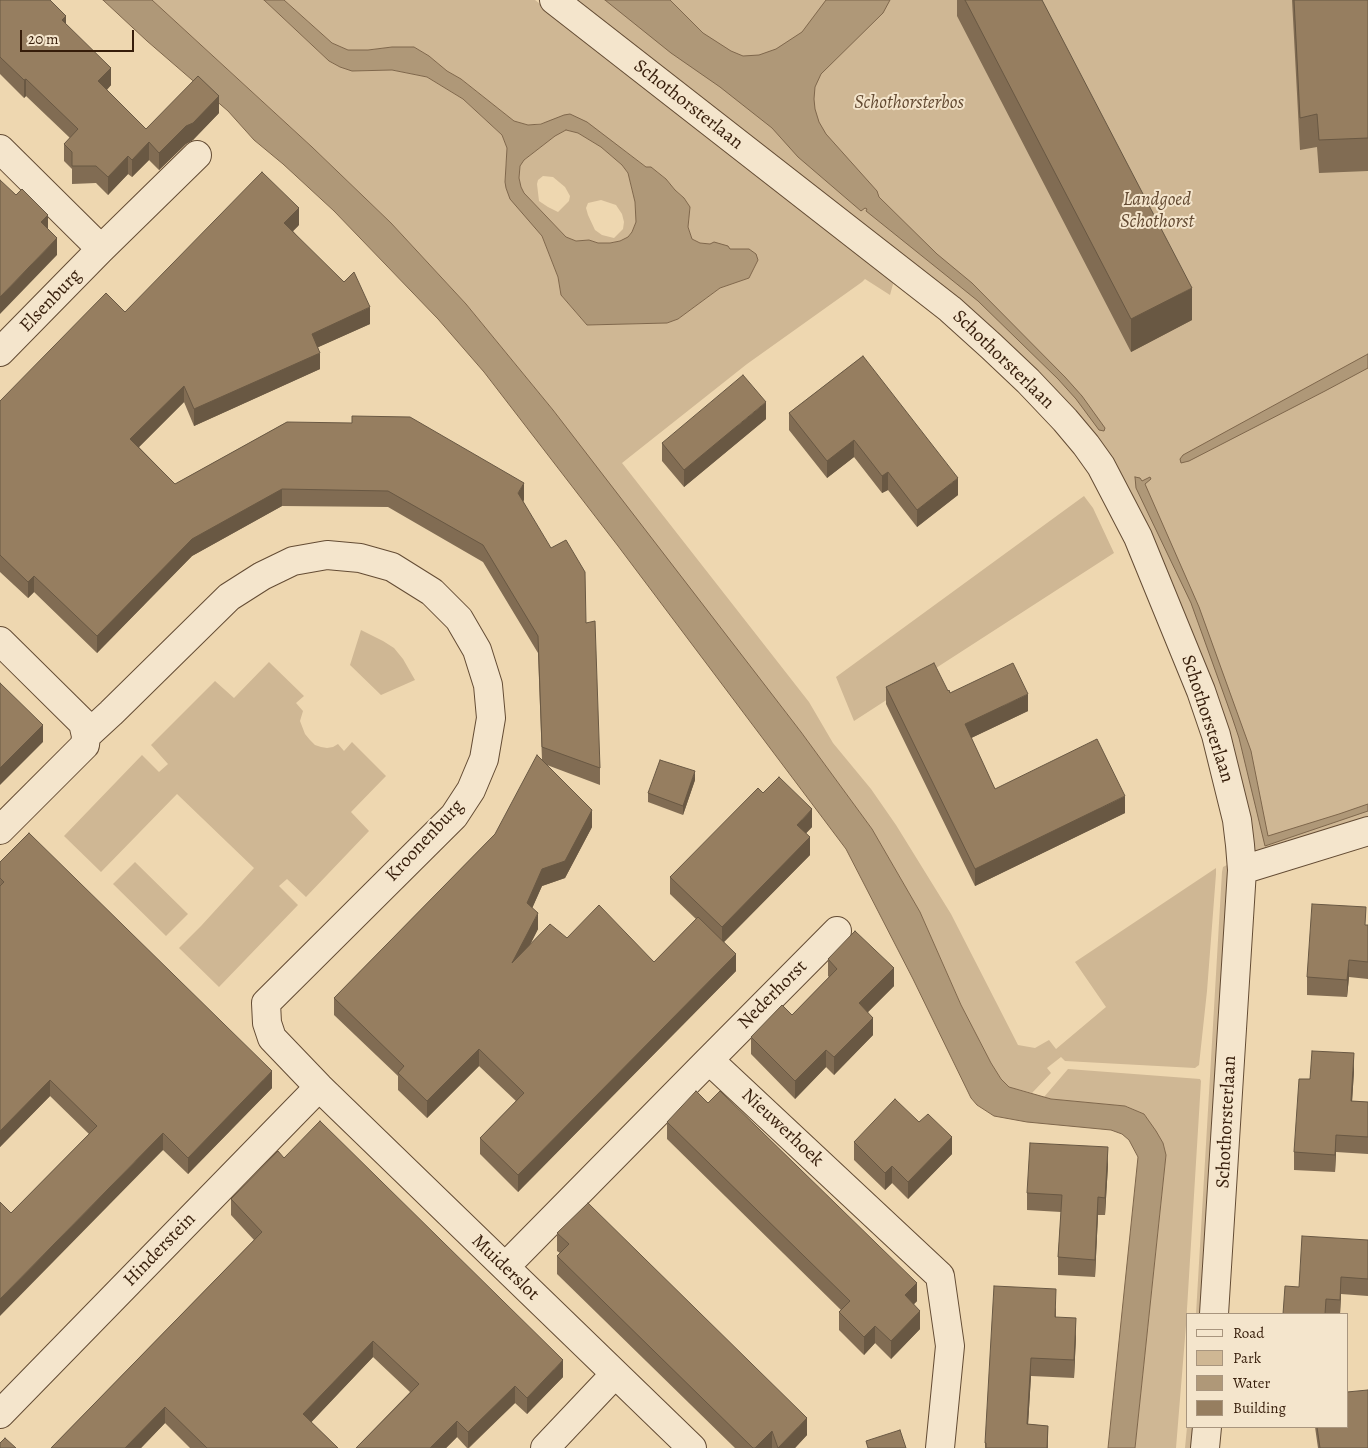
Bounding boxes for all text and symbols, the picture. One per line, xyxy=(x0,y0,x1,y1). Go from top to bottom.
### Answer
scale bar xyxy=(22,20,136,52)
text: 20 m xyxy=(28,29,59,49)
street label: Schothorsterlaan xyxy=(629,55,747,155)
park label: Schothorsterbos xyxy=(854,92,964,114)
park label: Landgoed Schothorst xyxy=(1120,189,1194,233)
street label: Elsenburg xyxy=(15,265,87,337)
street label: Schothorsterlaan xyxy=(947,306,1059,414)
street label: Schothorsterlaan xyxy=(1176,652,1238,786)
street label: Kroonenburg xyxy=(381,795,469,887)
street label: Nederhorst xyxy=(734,956,812,1034)
street label: Schothorsterlaan xyxy=(1212,1055,1242,1189)
street label: Nieuwerhoek xyxy=(736,1084,828,1172)
street label: Hinderstein xyxy=(119,1208,201,1292)
street label: Muiderslot xyxy=(466,1230,544,1306)
legend xyxy=(1186,1313,1348,1428)
text: Road xyxy=(1233,1323,1264,1343)
text: Park xyxy=(1233,1348,1261,1368)
text: Water xyxy=(1233,1373,1270,1393)
text: Building xyxy=(1233,1398,1286,1418)

